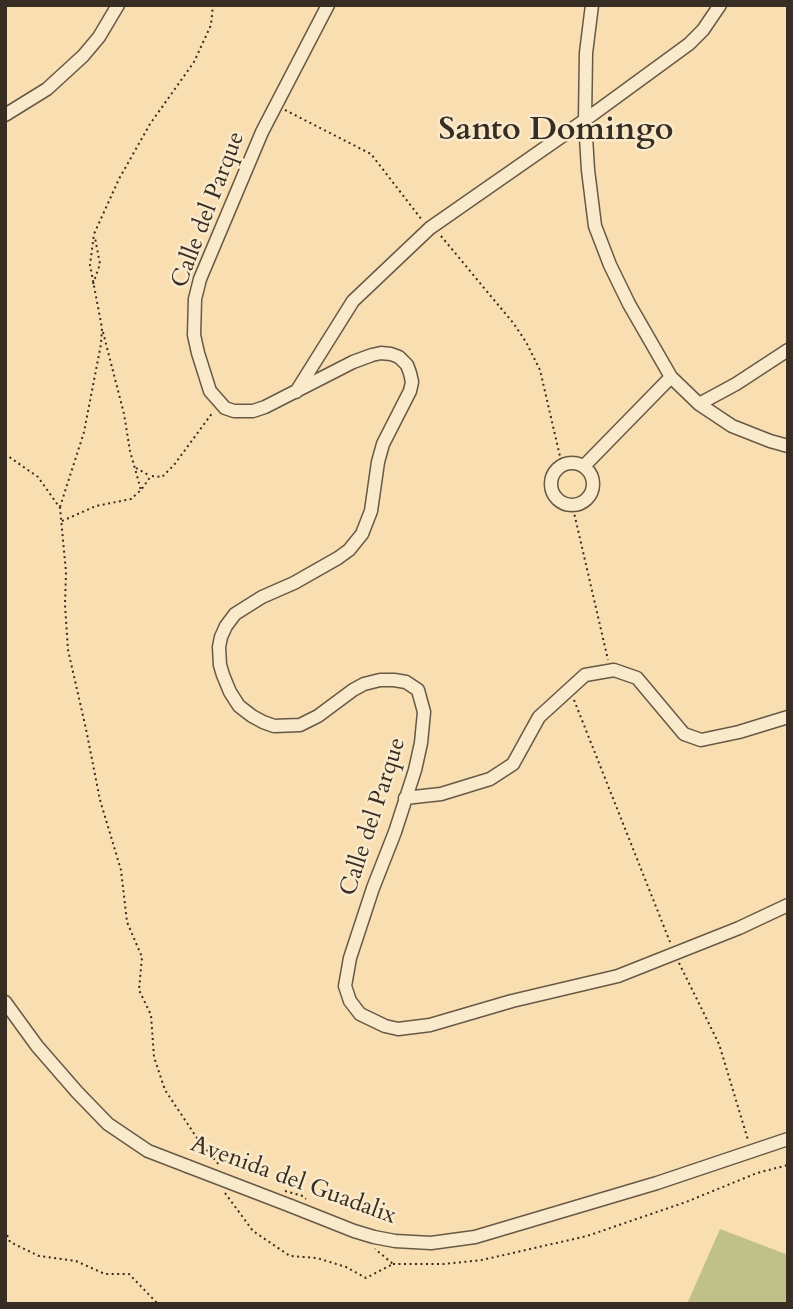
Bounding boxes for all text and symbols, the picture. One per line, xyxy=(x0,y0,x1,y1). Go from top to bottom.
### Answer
district label: Santo Domingo xyxy=(438,113,674,151)
street label: Calle del Parque xyxy=(166,128,252,292)
street label: Calle del Parque xyxy=(335,734,413,900)
street label: Avenida del Guadalix xyxy=(186,1130,400,1232)

